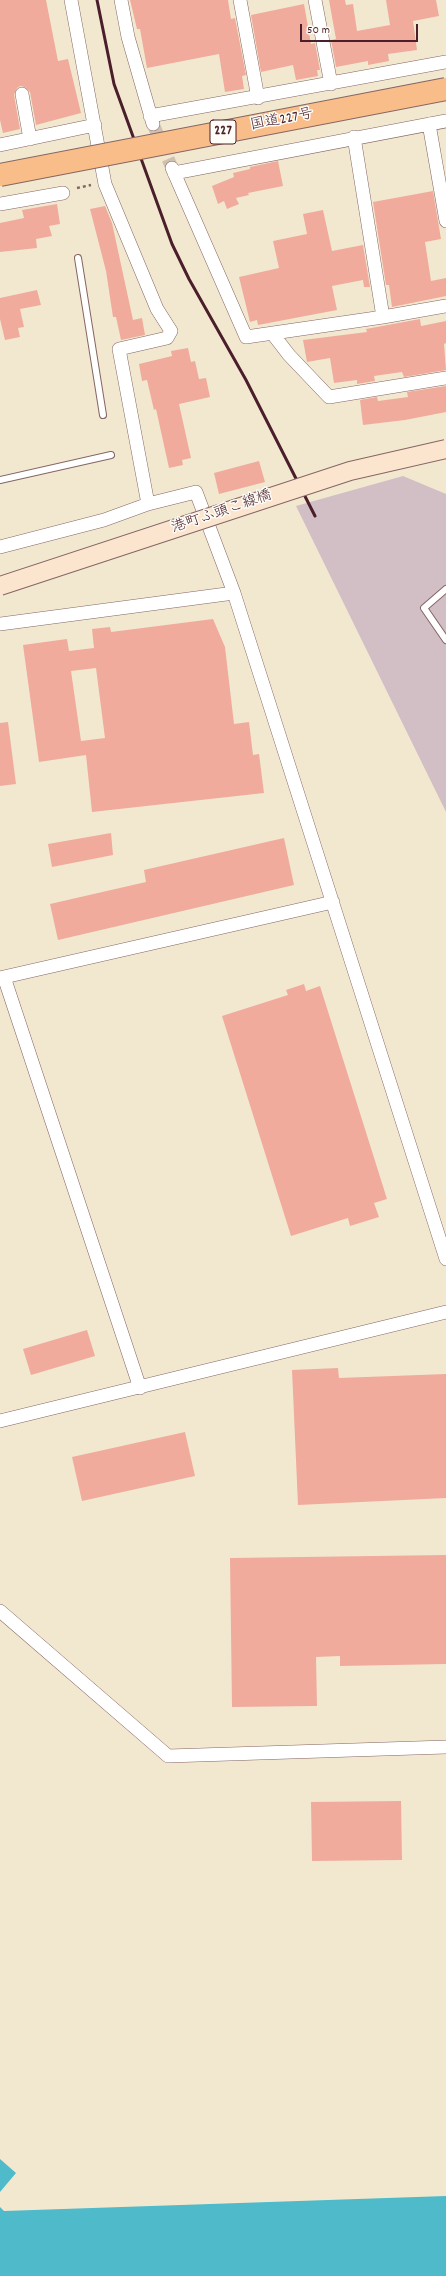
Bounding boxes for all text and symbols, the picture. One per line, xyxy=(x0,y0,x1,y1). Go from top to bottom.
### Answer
scale bar xyxy=(302,16,420,42)
text: 50 m xyxy=(307,22,330,39)
street label: 国道227号 xyxy=(249,106,315,136)
road number: 227 xyxy=(210,120,236,144)
street label: 港町ふ頭こ線橋 xyxy=(169,487,275,539)

